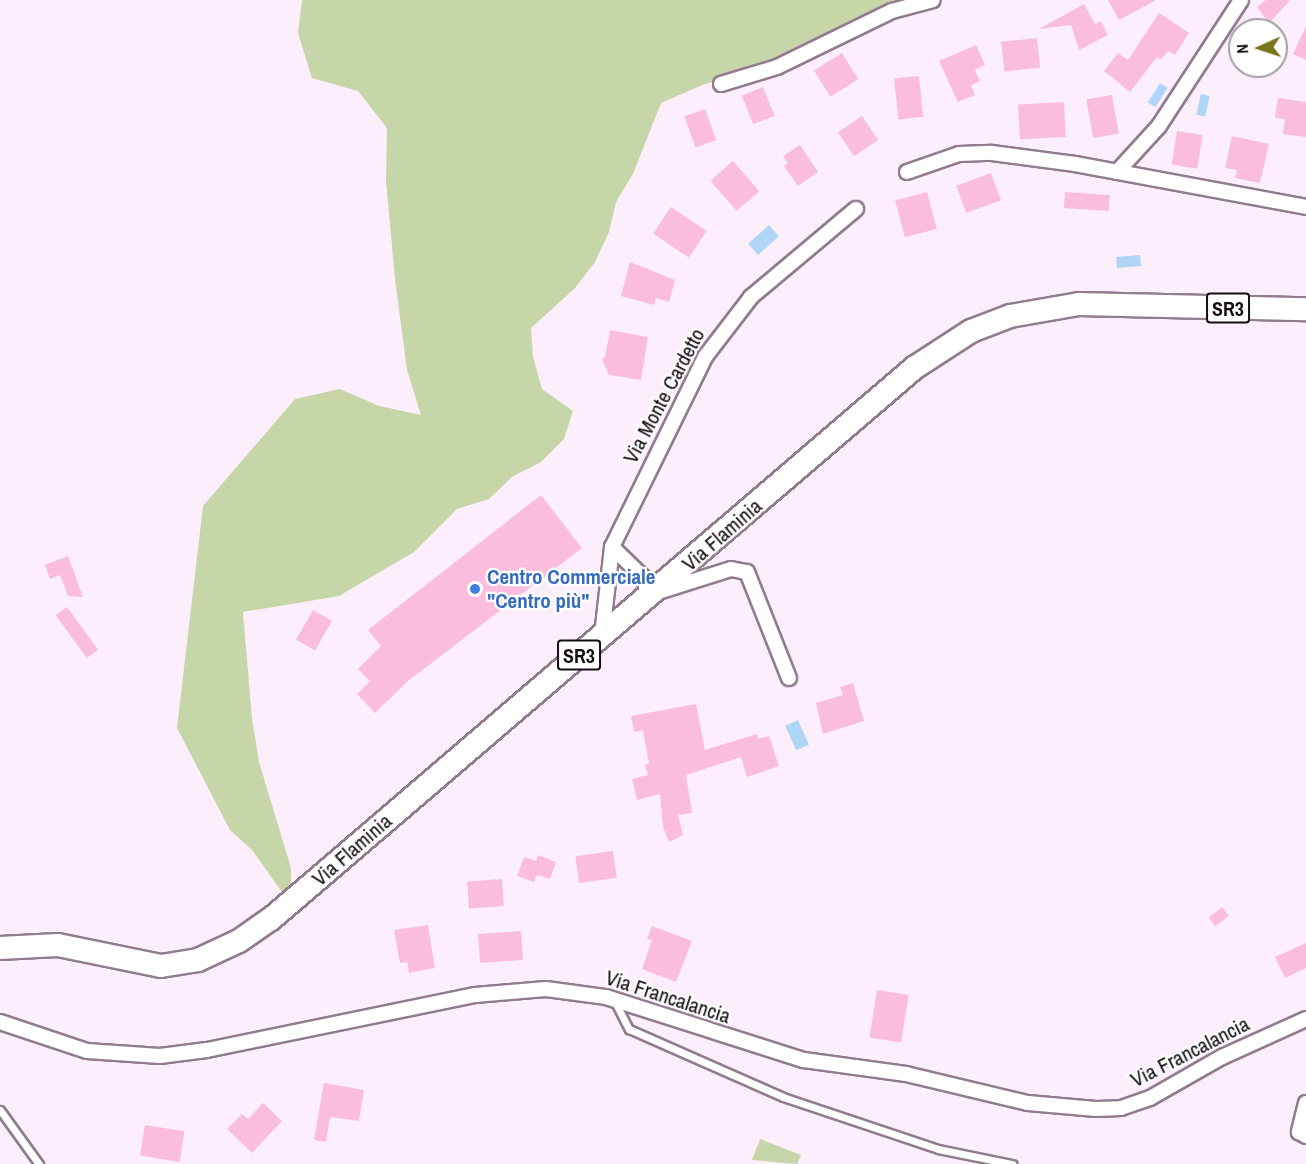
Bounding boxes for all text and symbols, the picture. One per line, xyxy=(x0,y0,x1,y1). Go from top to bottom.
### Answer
north arrow xyxy=(1228,18,1288,78)
text: N xyxy=(1231,44,1253,54)
road number: SR3 xyxy=(1206,291,1250,325)
street label: Via Monte Cardetto xyxy=(618,324,710,468)
street label: Via Flaminia xyxy=(677,494,767,576)
place label: Centro Commerciale "Centro più" xyxy=(487,564,655,614)
marker: Centro Commerciale "Centro più" xyxy=(468,582,482,596)
road number: SR3 xyxy=(556,638,602,672)
street label: Via Flaminia xyxy=(307,809,397,891)
street label: Via Francalancia xyxy=(602,965,734,1029)
street label: Via Francalancia xyxy=(1126,1011,1254,1093)

